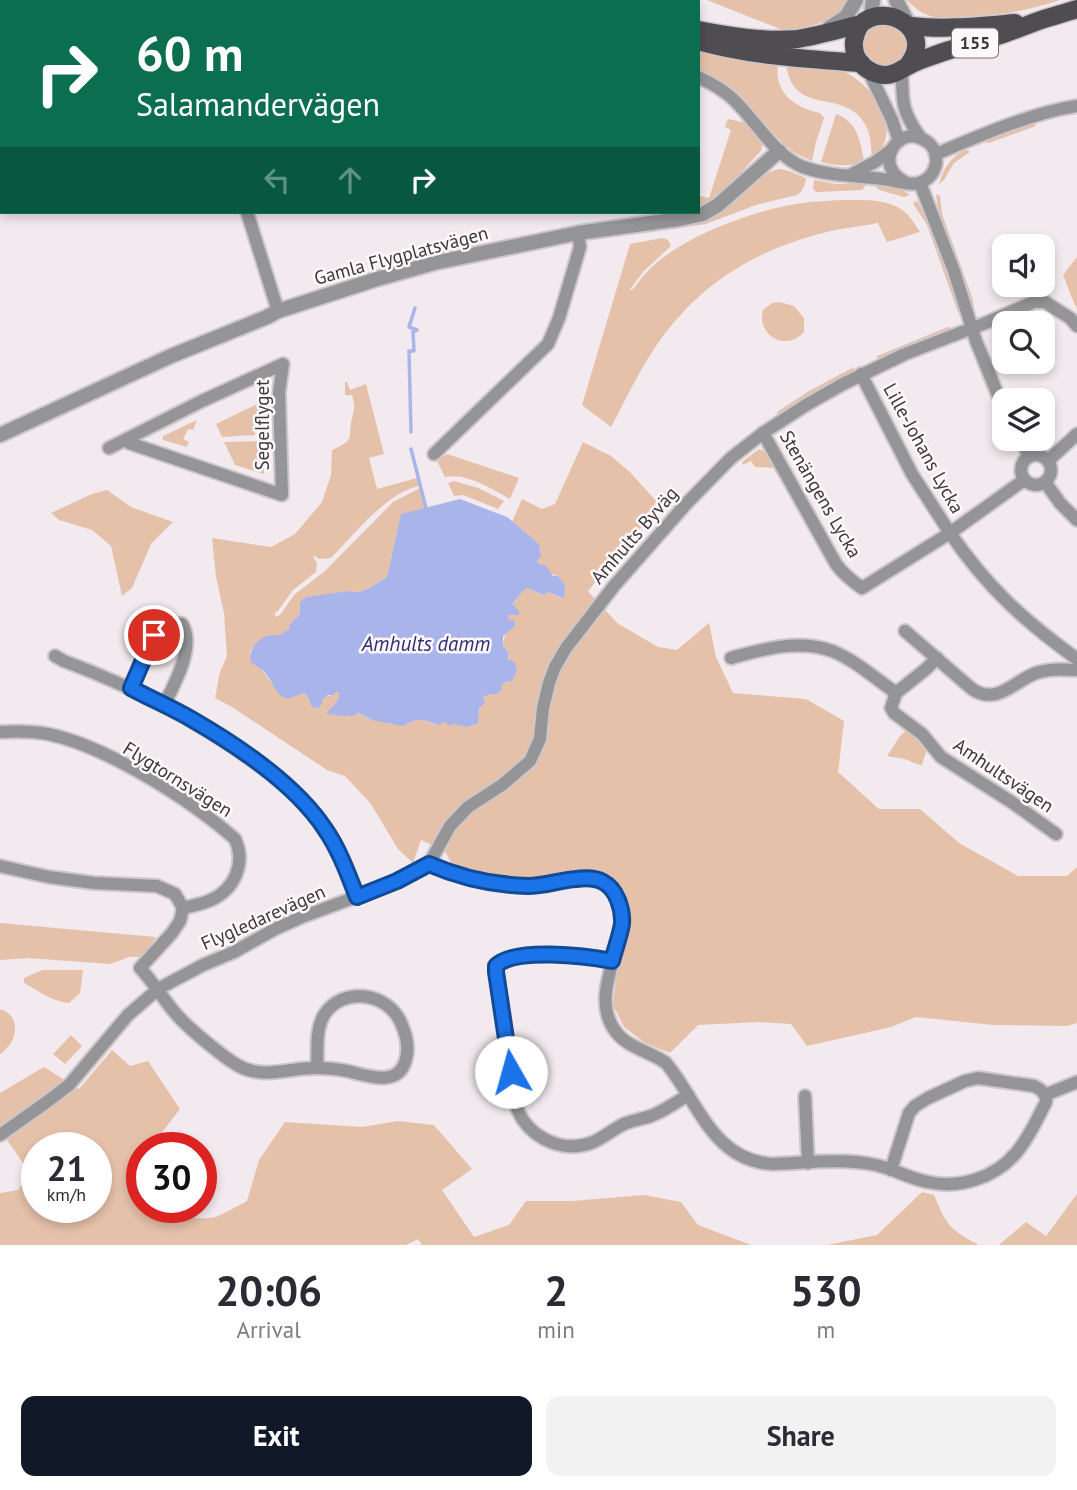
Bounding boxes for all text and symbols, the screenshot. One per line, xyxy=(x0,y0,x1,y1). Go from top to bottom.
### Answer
text: 60 m xyxy=(136,21,243,85)
icon: right xyxy=(21,28,112,119)
road number: 155 xyxy=(952,28,998,58)
text: Salamandervägen xyxy=(136,83,380,125)
icon: left xyxy=(258,161,296,199)
icon: ahead xyxy=(331,161,369,199)
icon: right xyxy=(404,161,442,199)
street label: Gamla Flygplatsvägen xyxy=(311,220,491,290)
map controls xyxy=(992,234,1055,451)
button: sound xyxy=(992,234,1055,297)
button: search xyxy=(992,311,1055,374)
street label: Segelflyget xyxy=(250,379,274,470)
street label: Lille-Johans Lycka xyxy=(878,379,970,517)
button: layers xyxy=(992,388,1055,451)
street label: Stenängens Lycka xyxy=(775,426,867,562)
street label: Amhults Byväg xyxy=(585,481,683,589)
pin xyxy=(124,605,184,665)
icon: arrive xyxy=(135,616,173,654)
water label: Amhults damm xyxy=(361,630,490,657)
street label: Amhultsvägen xyxy=(949,733,1059,817)
street label: Flygtornsvägen xyxy=(119,736,237,822)
street label: Flygledarevägen xyxy=(197,879,329,955)
position arrow xyxy=(474,1035,548,1109)
speed limit sign: 30 xyxy=(126,1132,217,1223)
text: 21 xyxy=(47,1145,86,1191)
text: km/h xyxy=(47,1183,86,1206)
text: 20:06 xyxy=(215,1263,322,1318)
text: 2 xyxy=(544,1263,568,1318)
text: 530 xyxy=(790,1263,862,1318)
text: Arrival xyxy=(236,1315,301,1344)
text: min xyxy=(537,1315,575,1344)
text: m xyxy=(817,1315,835,1344)
button: Exit xyxy=(21,1396,532,1476)
button: Share xyxy=(546,1396,1056,1476)

